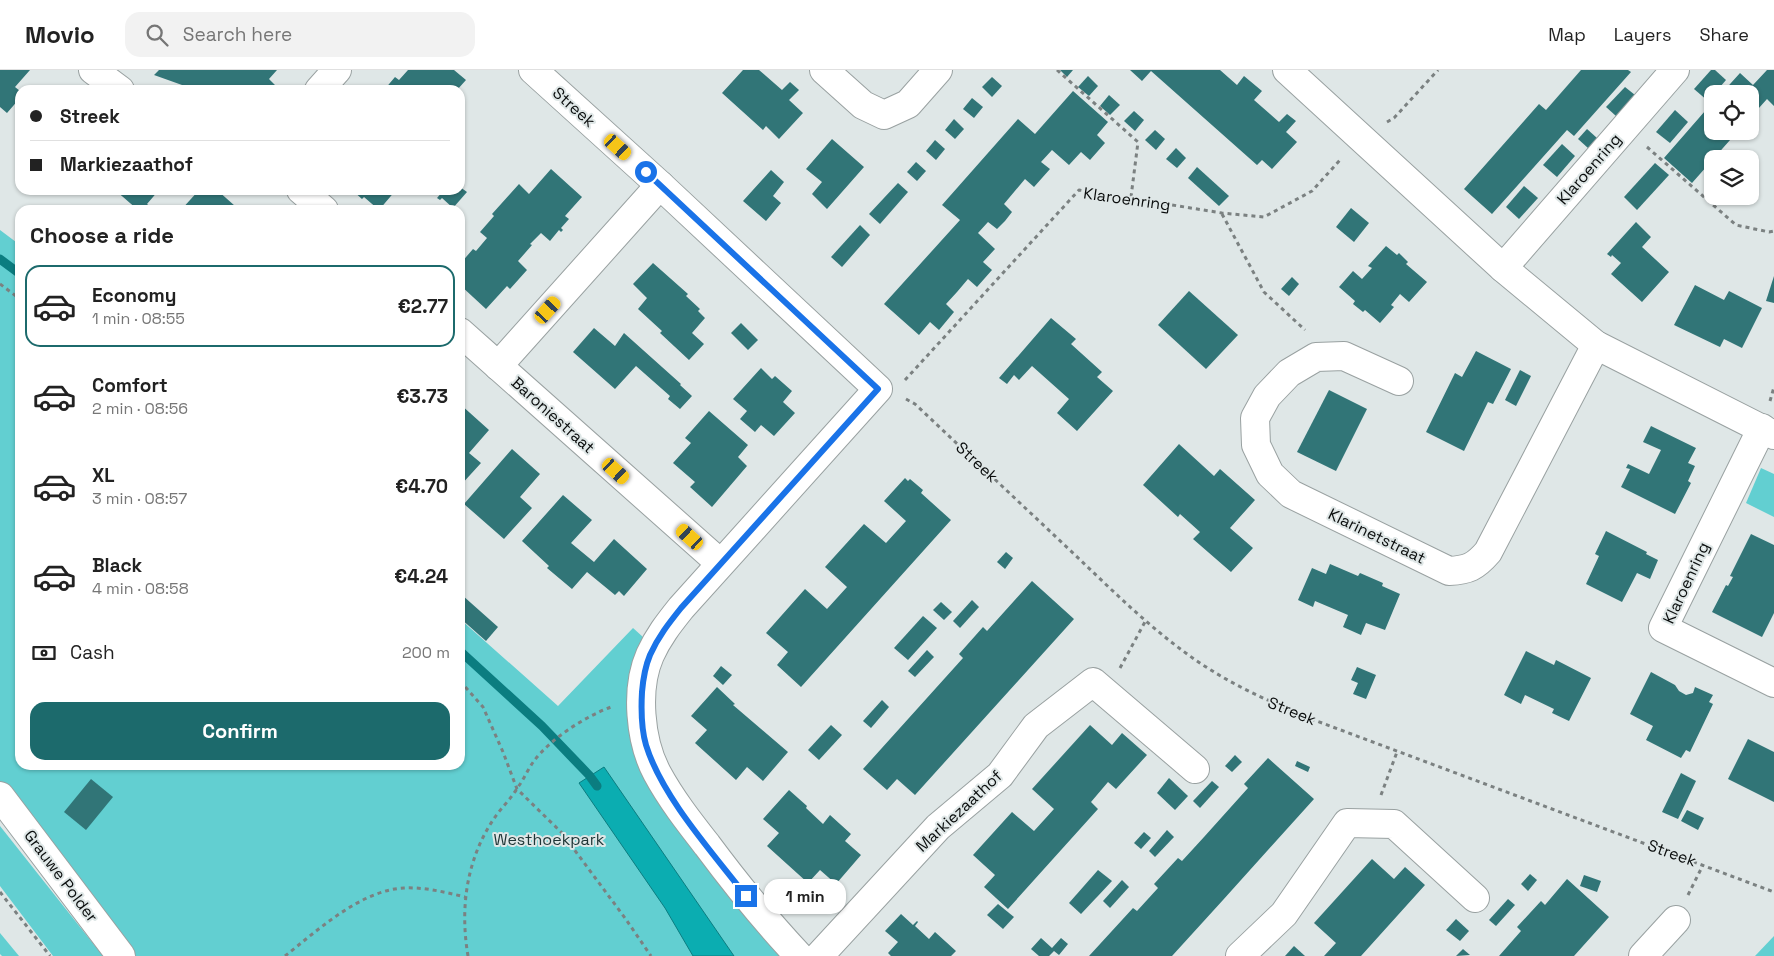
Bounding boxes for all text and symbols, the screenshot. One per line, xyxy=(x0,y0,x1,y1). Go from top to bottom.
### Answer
search box xyxy=(125,12,475,57)
text: Movio xyxy=(25,19,95,50)
icon: search xyxy=(143,21,171,49)
text: Search here xyxy=(183,22,292,47)
text: Map xyxy=(1548,23,1586,46)
text: Layers xyxy=(1614,23,1671,46)
text: Share xyxy=(1699,23,1749,46)
street label: Streek xyxy=(548,82,600,132)
map controls xyxy=(1704,85,1759,205)
button: locate xyxy=(1704,85,1759,140)
text: Streek xyxy=(60,104,120,129)
street label: Klaroenring xyxy=(1552,129,1626,209)
car xyxy=(601,131,634,163)
button: layers xyxy=(1704,150,1759,205)
text: Markiezaathof xyxy=(60,152,193,177)
route start xyxy=(635,161,657,183)
street label: Klaroenring xyxy=(1082,182,1172,216)
text: Choose a ride xyxy=(30,221,174,249)
text: Economy xyxy=(92,283,176,308)
icon: car xyxy=(32,284,77,329)
text: €2.77 xyxy=(398,294,448,319)
car xyxy=(532,294,563,326)
text: 1 min · 08:55 xyxy=(92,308,185,329)
street label: Baroniestraat xyxy=(507,372,599,458)
text: Comfort xyxy=(92,373,168,398)
icon: car xyxy=(32,374,77,419)
text: €3.73 xyxy=(396,384,448,409)
text: 2 min · 08:56 xyxy=(92,398,188,419)
street label: Streek xyxy=(951,437,1003,487)
car xyxy=(599,455,632,487)
text: XL xyxy=(92,463,115,488)
icon: car xyxy=(32,464,77,509)
text: €4.70 xyxy=(395,474,448,499)
text: 3 min · 08:57 xyxy=(92,488,187,509)
street label: Klarinetstraat xyxy=(1325,503,1429,569)
car xyxy=(673,521,706,553)
street label: Klaroenring xyxy=(1658,539,1714,627)
text: Black xyxy=(92,553,142,578)
icon: car xyxy=(32,554,77,599)
text: €4.24 xyxy=(394,564,448,589)
text: 4 min · 08:58 xyxy=(92,578,189,599)
icon: cash xyxy=(30,639,58,667)
text: Cash xyxy=(70,640,115,665)
text: 200 m xyxy=(402,642,450,663)
street label: Streek xyxy=(1265,692,1320,730)
button: Confirm xyxy=(30,702,450,760)
street label: Markiezaathof xyxy=(911,766,1007,856)
street label: Grauwe Polder xyxy=(19,826,103,926)
park label: Westhoekpark xyxy=(494,829,605,850)
street label: Streek xyxy=(1645,835,1700,872)
callout: 1 min xyxy=(764,878,846,914)
route end xyxy=(735,885,757,907)
text: 1 min xyxy=(785,886,825,907)

